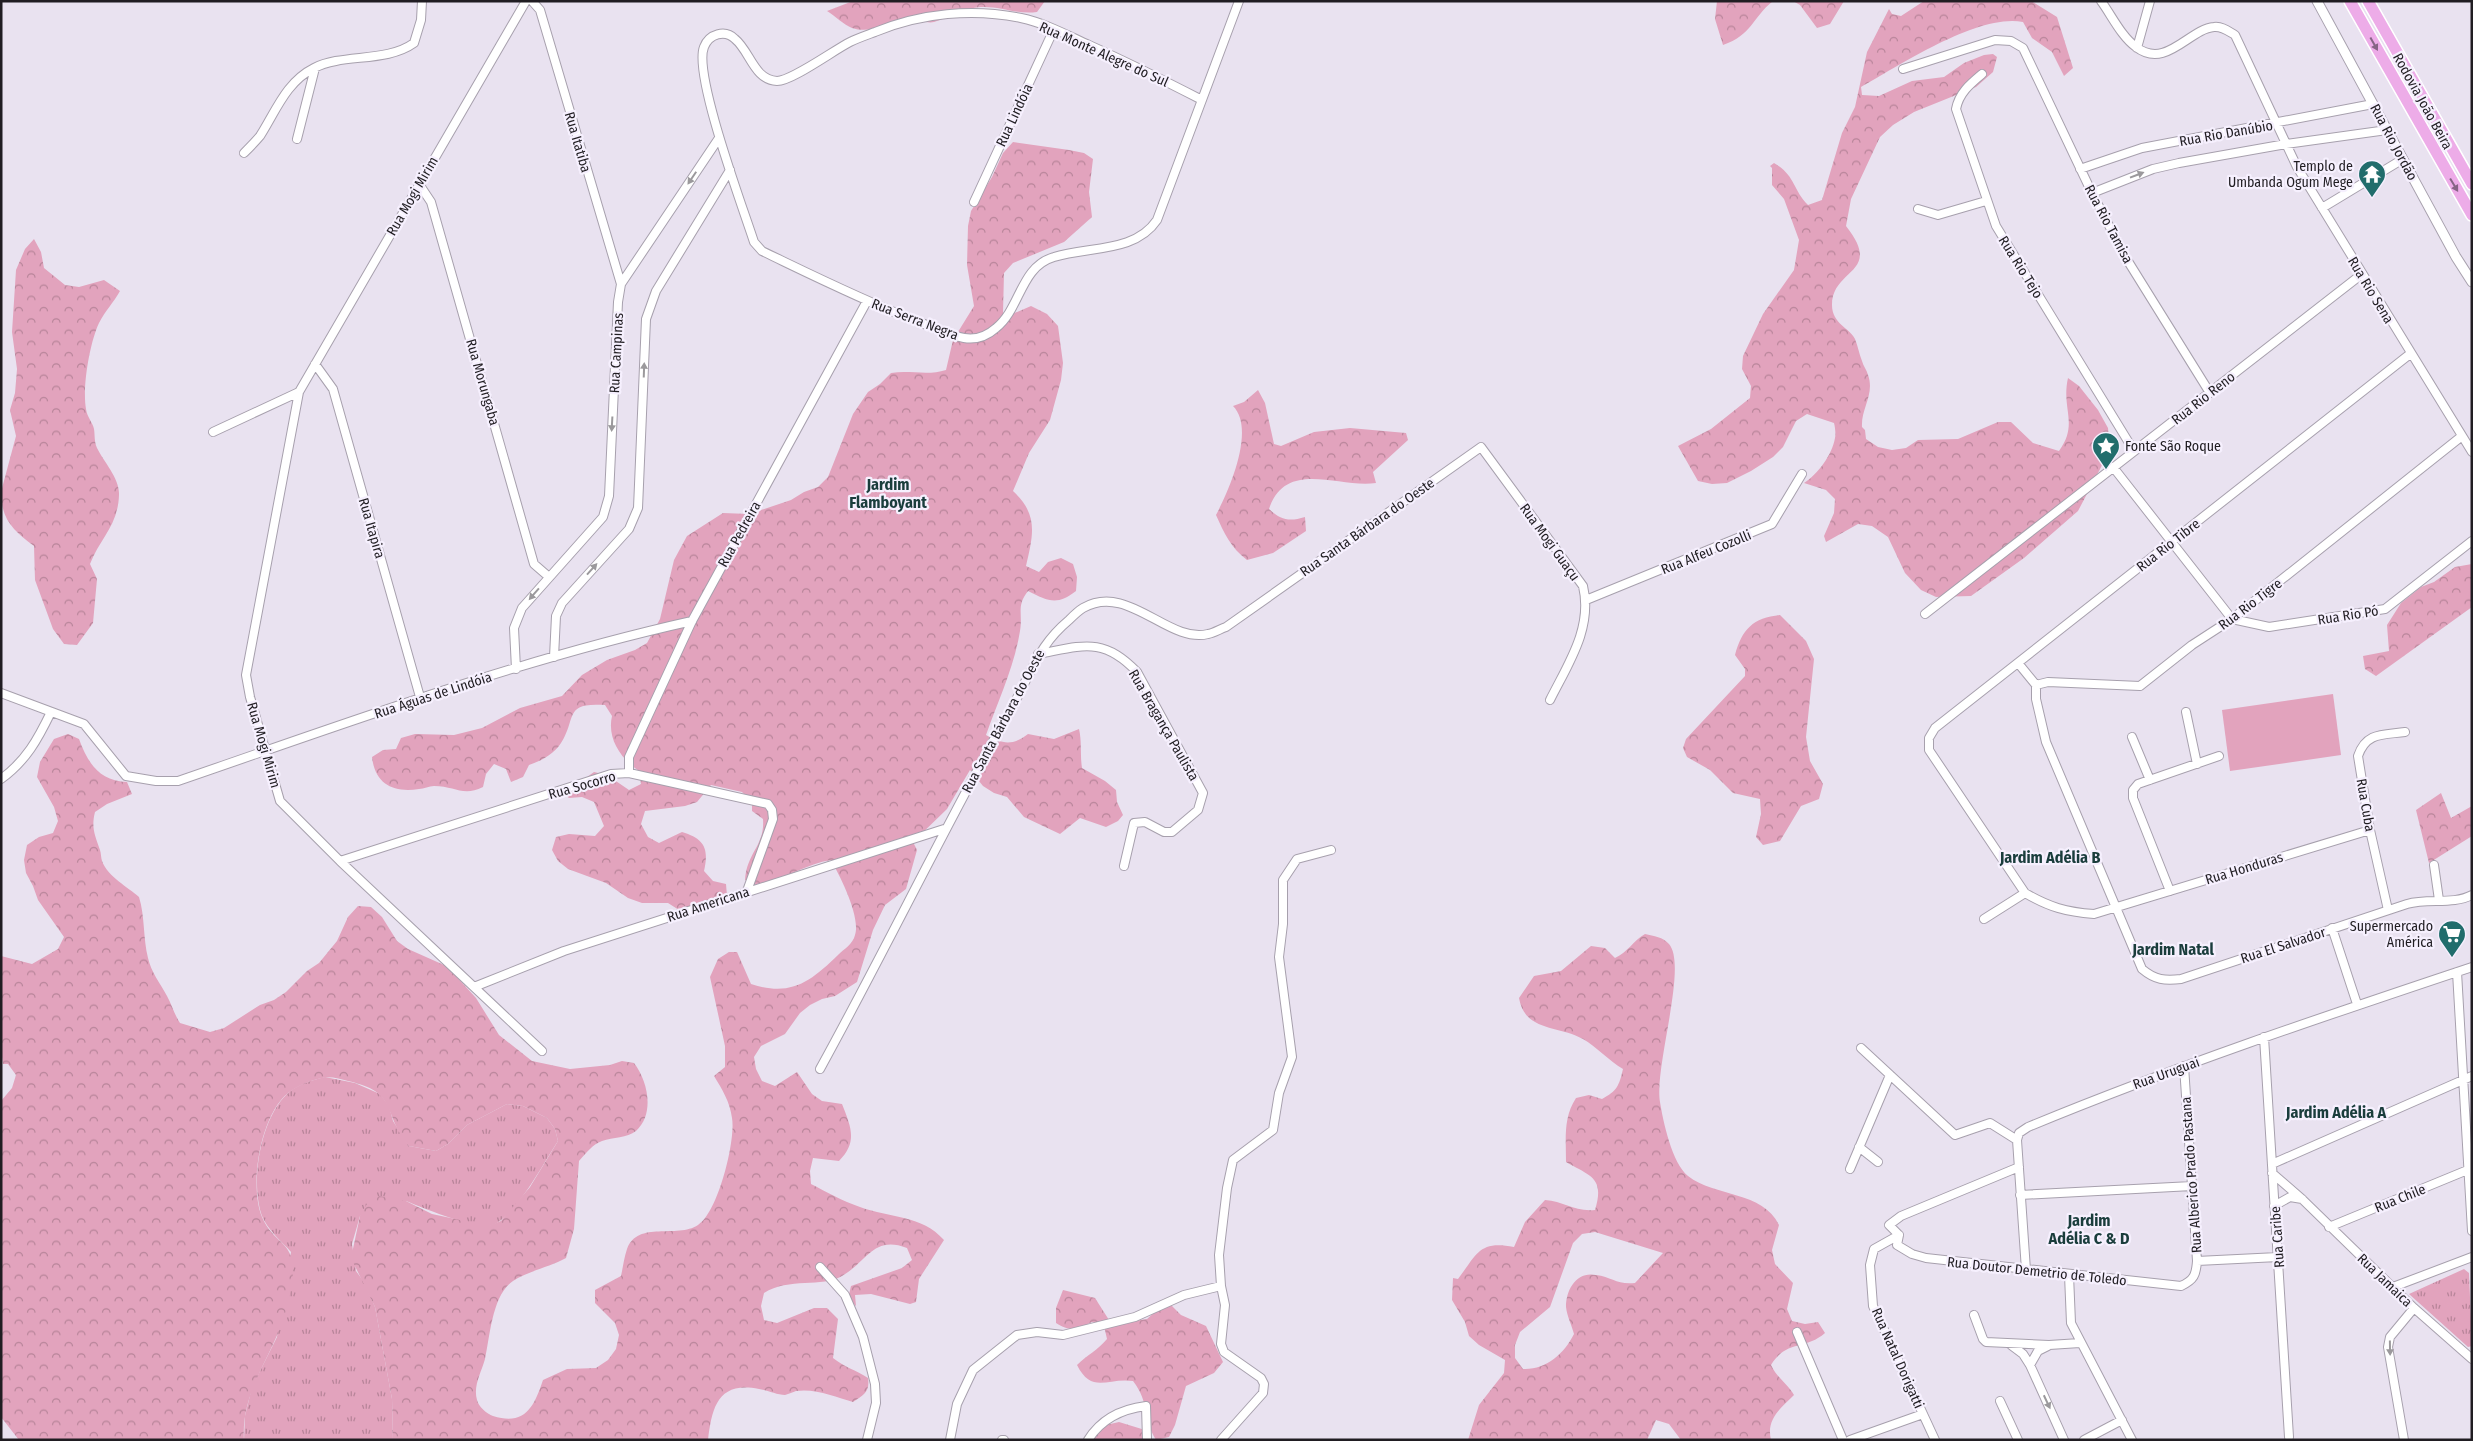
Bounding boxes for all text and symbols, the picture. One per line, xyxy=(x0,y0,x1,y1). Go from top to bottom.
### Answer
street label: Rua Monte Alegre do Sul xyxy=(1037,18,1171,91)
one-way arrow xyxy=(2370,36,2378,51)
street label: Rodovia João Beira xyxy=(2389,50,2456,152)
street label: Rua Lindóia xyxy=(992,81,1036,149)
street label: Rua Rio Jordão xyxy=(2366,101,2421,183)
street label: Rua Itatiba xyxy=(561,110,594,175)
street label: Rua Rio Danúbio xyxy=(2178,117,2274,150)
street label: Rua Mogi Mirim xyxy=(383,154,442,239)
place label: Templo de Umbanda Ogum Mege xyxy=(2228,158,2353,191)
temple icon: Templo de Umbanda Ogum Mege xyxy=(2357,159,2387,198)
one-way arrow xyxy=(2130,171,2145,178)
one-way arrow xyxy=(687,172,697,185)
one-way arrow xyxy=(2450,179,2459,192)
street label: Rua Rio Tamisa xyxy=(2081,182,2136,267)
street label: Rua Rio Tejo xyxy=(1995,233,2046,302)
street label: Rua Rio Sena xyxy=(2344,254,2397,327)
street label: Rua Serra Negra xyxy=(869,295,961,344)
street label: Rua Campinas xyxy=(606,312,627,394)
street label: Rua Morungaba xyxy=(462,337,503,428)
one-way arrow xyxy=(640,362,648,378)
street label: Rua Rio Reno xyxy=(2168,368,2238,428)
one-way arrow xyxy=(608,416,616,432)
place icon: Fonte São Roque xyxy=(2091,431,2121,470)
place label: Fonte São Roque xyxy=(2125,438,2221,455)
street label: Rua Santa Bárbara do Oeste xyxy=(1297,474,1438,580)
district label: Jardim Flamboyant xyxy=(849,475,927,512)
street label: Rua Itapira xyxy=(355,496,388,561)
street label: Rua Pedreira xyxy=(714,498,765,570)
street label: Rua Mogi Guaçu xyxy=(1516,500,1583,584)
street label: Rua Rio Tibre xyxy=(2133,515,2203,575)
street label: Rua Alfeu Cozolli xyxy=(1659,527,1754,578)
one-way arrow xyxy=(587,563,598,576)
street label: Rua Rio Tigre xyxy=(2215,575,2285,634)
one-way arrow xyxy=(528,588,540,600)
street label: Rua Rio Pó xyxy=(2317,602,2380,629)
street label: Rua Santa Bárbara do Oeste xyxy=(958,646,1049,796)
street label: Rua Águas de Lindóia xyxy=(372,667,494,722)
street label: Rua Bragança Paulista xyxy=(1125,667,1202,784)
street label: Rua Mogi Mirim xyxy=(243,700,284,790)
street label: Rua Socorro xyxy=(547,768,618,803)
street label: Rua Cuba xyxy=(2352,777,2379,833)
district label: Jardim Adélia B xyxy=(1999,848,2100,867)
street label: Rua Honduras xyxy=(2203,849,2285,888)
street label: Rua Americana xyxy=(665,883,752,926)
place label: Supermercado América xyxy=(2350,918,2433,951)
supermarket icon: Supermercado América xyxy=(2437,919,2467,958)
street label: Rua El Salvador xyxy=(2238,924,2328,967)
district label: Jardim Natal xyxy=(2131,940,2214,959)
street label: Rua Uruguai xyxy=(2131,1054,2202,1093)
street label: Rua Alberico Prado Pastana xyxy=(2178,1096,2205,1254)
district label: Jardim Adélia A xyxy=(2285,1103,2387,1122)
street label: Rua Chile xyxy=(2372,1181,2428,1216)
street label: Rua Caribe xyxy=(2267,1206,2288,1268)
district label: Jardim Adélia C & D xyxy=(2048,1211,2130,1248)
street label: Rua Jamaica xyxy=(2354,1250,2416,1311)
street label: Rua Doutor Demetrio de Toledo xyxy=(1946,1254,2128,1289)
street label: Rua Natal Dorigatti xyxy=(1868,1305,1927,1411)
one-way arrow xyxy=(2386,1341,2394,1357)
one-way arrow xyxy=(2043,1395,2051,1410)

